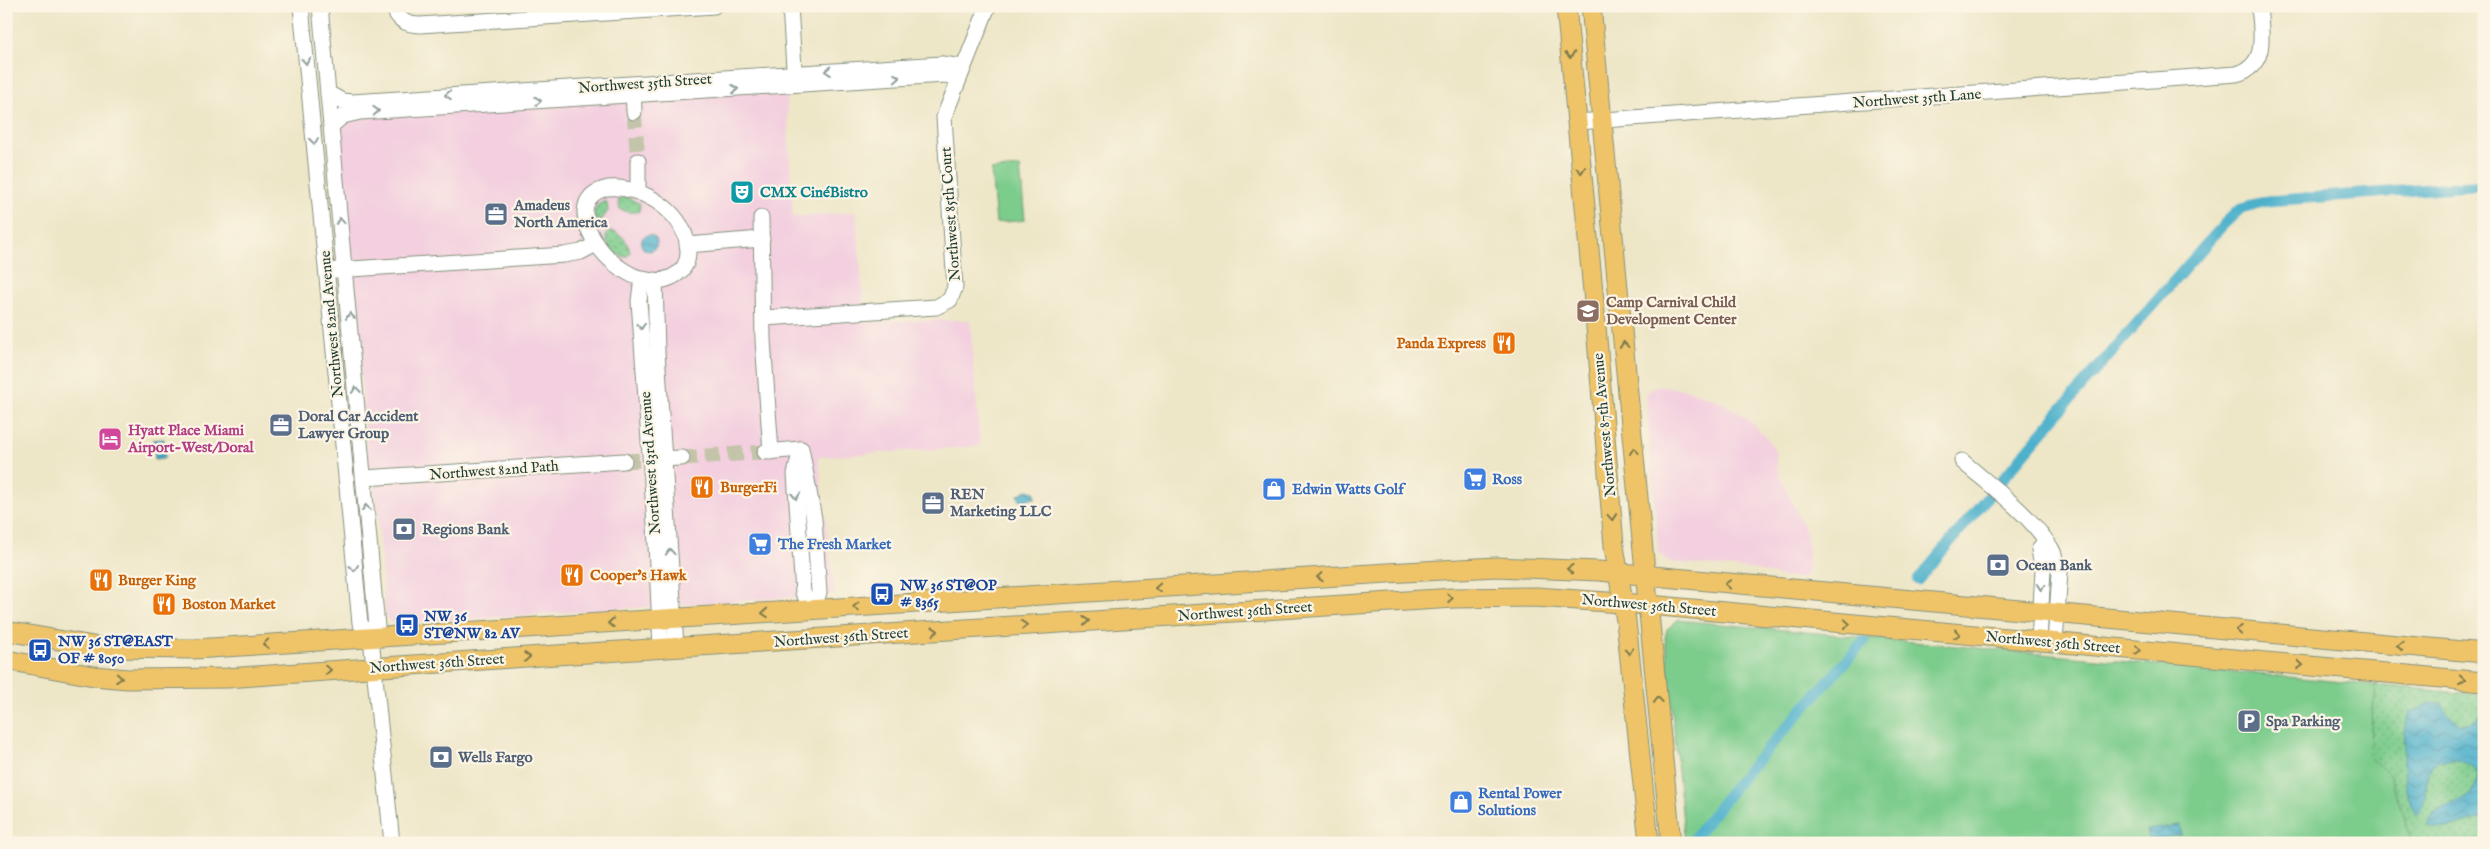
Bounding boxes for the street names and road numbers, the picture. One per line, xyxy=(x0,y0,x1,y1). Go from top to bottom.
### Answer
street label: Northwest 35th Street xyxy=(577,69,713,98)
street label: Northwest 35th Lane xyxy=(1852,85,1982,112)
street label: Northwest 85th Court xyxy=(936,146,965,282)
street label: Northwest 82nd Avenue xyxy=(316,250,347,398)
street label: Northwest 87th Avenue xyxy=(1589,352,1620,498)
street label: Northwest 83rd Avenue xyxy=(636,391,665,535)
street label: Northwest 82nd Path xyxy=(429,456,559,485)
street label: Northwest 36th Street xyxy=(1581,590,1717,621)
street label: Northwest 36th Street xyxy=(1177,597,1313,626)
street label: Northwest 36th Street xyxy=(773,623,909,652)
street label: Northwest 36th Street xyxy=(1985,627,2121,658)
street label: Northwest 36th Street xyxy=(369,649,505,678)

